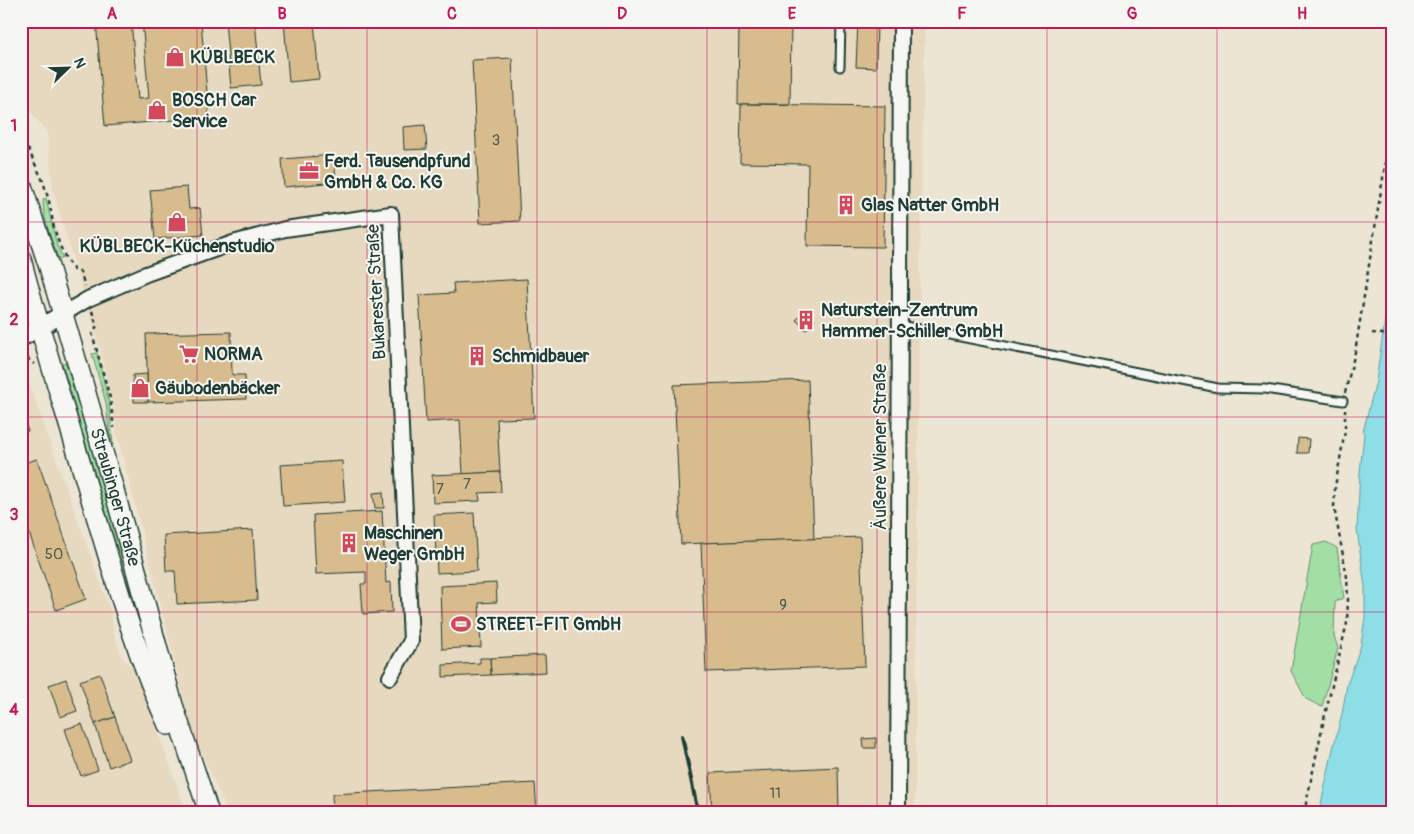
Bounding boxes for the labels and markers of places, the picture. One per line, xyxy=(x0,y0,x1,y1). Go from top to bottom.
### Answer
shop icon: KÜBLBECK xyxy=(164,46,186,68)
place label: KÜBLBECK xyxy=(190,46,275,69)
place label: BOSCH Car Service xyxy=(172,89,257,133)
shop icon: BOSCH Car Service xyxy=(146,99,168,121)
place label: Ferd. Tausendpfund GmbH & Co. KG xyxy=(324,150,471,194)
office icon: Ferd. Tausendpfund GmbH & Co. KG xyxy=(298,160,320,182)
building icon: Glas Natter GmbH xyxy=(835,194,857,216)
place label: Glas Natter GmbH xyxy=(861,194,999,217)
shop icon: KÜBLBECK-Küchenstudio xyxy=(166,211,188,233)
place label: KÜBLBECK-Küchenstudio xyxy=(80,235,275,258)
place label: Naturstein-Zentrum Hammer-Schiller GmbH xyxy=(821,299,1003,343)
building icon: Naturstein-Zentrum Hammer-Schiller GmbH xyxy=(795,309,817,331)
supermarket icon: NORMA xyxy=(178,343,200,365)
place label: NORMA xyxy=(204,343,263,366)
building icon: Schmidbauer xyxy=(466,345,488,367)
place label: Schmidbauer xyxy=(492,345,590,368)
shop icon: Gäubodenbäcker xyxy=(129,377,151,399)
place label: Gäubodenbäcker xyxy=(155,377,281,400)
place label: Maschinen Weger GmbH xyxy=(364,522,465,566)
building icon: Maschinen Weger GmbH xyxy=(338,532,360,554)
sports icon: STREET-FIT GmbH xyxy=(450,613,472,635)
place label: STREET-FIT GmbH xyxy=(476,613,621,636)

